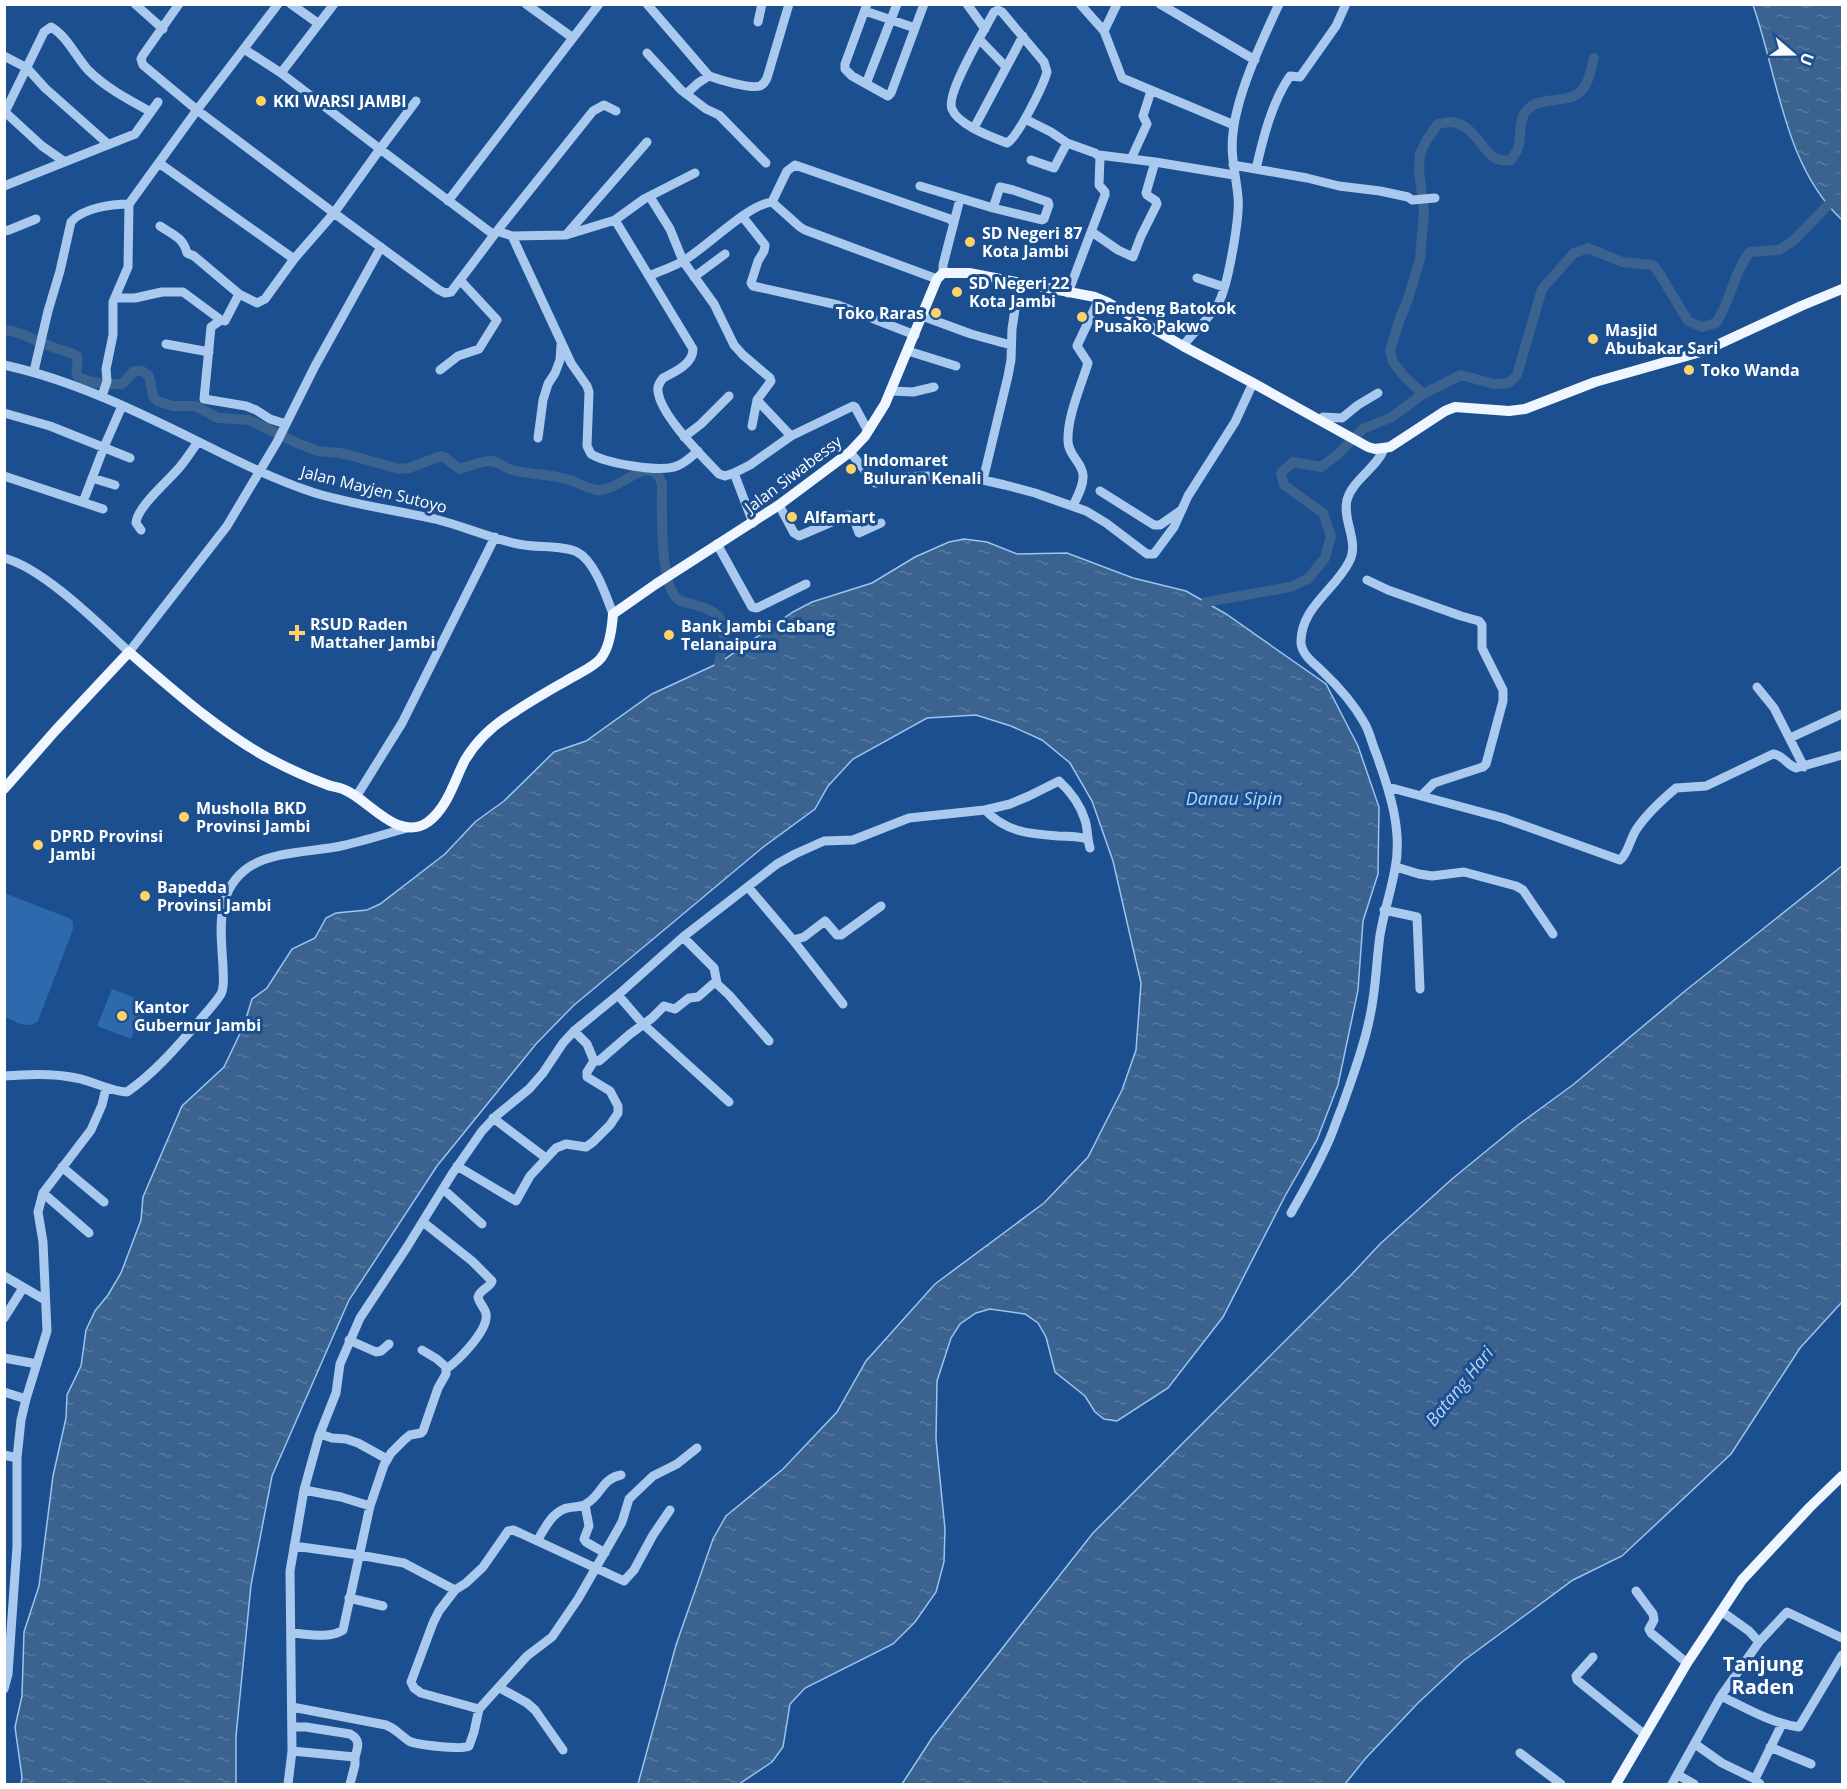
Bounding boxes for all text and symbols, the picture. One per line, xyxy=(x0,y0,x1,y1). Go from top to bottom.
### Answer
north arrow xyxy=(1763,24,1823,84)
text: U xyxy=(1795,50,1820,69)
place label: KKI WARSI JAMBI xyxy=(273,90,407,112)
marker: KKI WARSI JAMBI xyxy=(254,94,268,108)
place label: SD Negeri 87 Kota Jambi xyxy=(982,222,1082,262)
marker: SD Negeri 87 Kota Jambi xyxy=(963,235,977,249)
place label: SD Negeri 22 Kota Jambi xyxy=(969,272,1069,312)
marker: SD Negeri 22 Kota Jambi xyxy=(950,285,964,299)
place label: Dendeng Batokok Pusako Pakwo xyxy=(1094,297,1236,337)
place label: Toko Raras xyxy=(836,302,924,324)
marker: Toko Raras xyxy=(929,306,943,320)
marker: Dendeng Batokok Pusako Pakwo xyxy=(1075,310,1089,324)
place label: Masjid Abubakar Sari xyxy=(1605,319,1718,359)
marker: Masjid Abubakar Sari xyxy=(1586,332,1600,346)
place label: Toko Wanda xyxy=(1701,359,1800,381)
marker: Toko Wanda xyxy=(1682,363,1696,377)
street label: Jalan Siwabessy xyxy=(738,430,847,519)
place label: Indomaret Buluran Kenali xyxy=(863,449,981,489)
street label: Jalan Mayjen Sutoyo xyxy=(297,460,449,518)
marker: Indomaret Buluran Kenali xyxy=(844,462,858,476)
place label: Alfamart xyxy=(804,506,875,528)
marker: Alfamart xyxy=(785,510,799,524)
place label: RSUD Raden Mattaher Jambi xyxy=(310,613,435,653)
place label: Bank Jambi Cabang Telanaipura xyxy=(681,615,835,655)
marker: RSUD Raden Mattaher Jambi xyxy=(288,624,306,642)
marker: Bank Jambi Cabang Telanaipura xyxy=(662,628,676,642)
water label: Danau Sipin xyxy=(1186,786,1282,810)
place label: Musholla BKD Provinsi Jambi xyxy=(196,797,310,837)
marker: Musholla BKD Provinsi Jambi xyxy=(177,810,191,824)
place label: DPRD Provinsi Jambi xyxy=(48,825,163,865)
marker: DPRD Provinsi Jambi xyxy=(31,838,45,852)
place label: Bapedda Provinsi Jambi xyxy=(157,876,271,916)
marker: Bapedda Provinsi Jambi xyxy=(138,889,152,903)
place label: Kantor Gubernur Jambi xyxy=(134,996,261,1036)
marker: Kantor Gubernur Jambi xyxy=(115,1009,129,1023)
water label: Batang Hari xyxy=(1420,1341,1499,1431)
district label: Tanjung Raden xyxy=(1723,1650,1804,1700)

